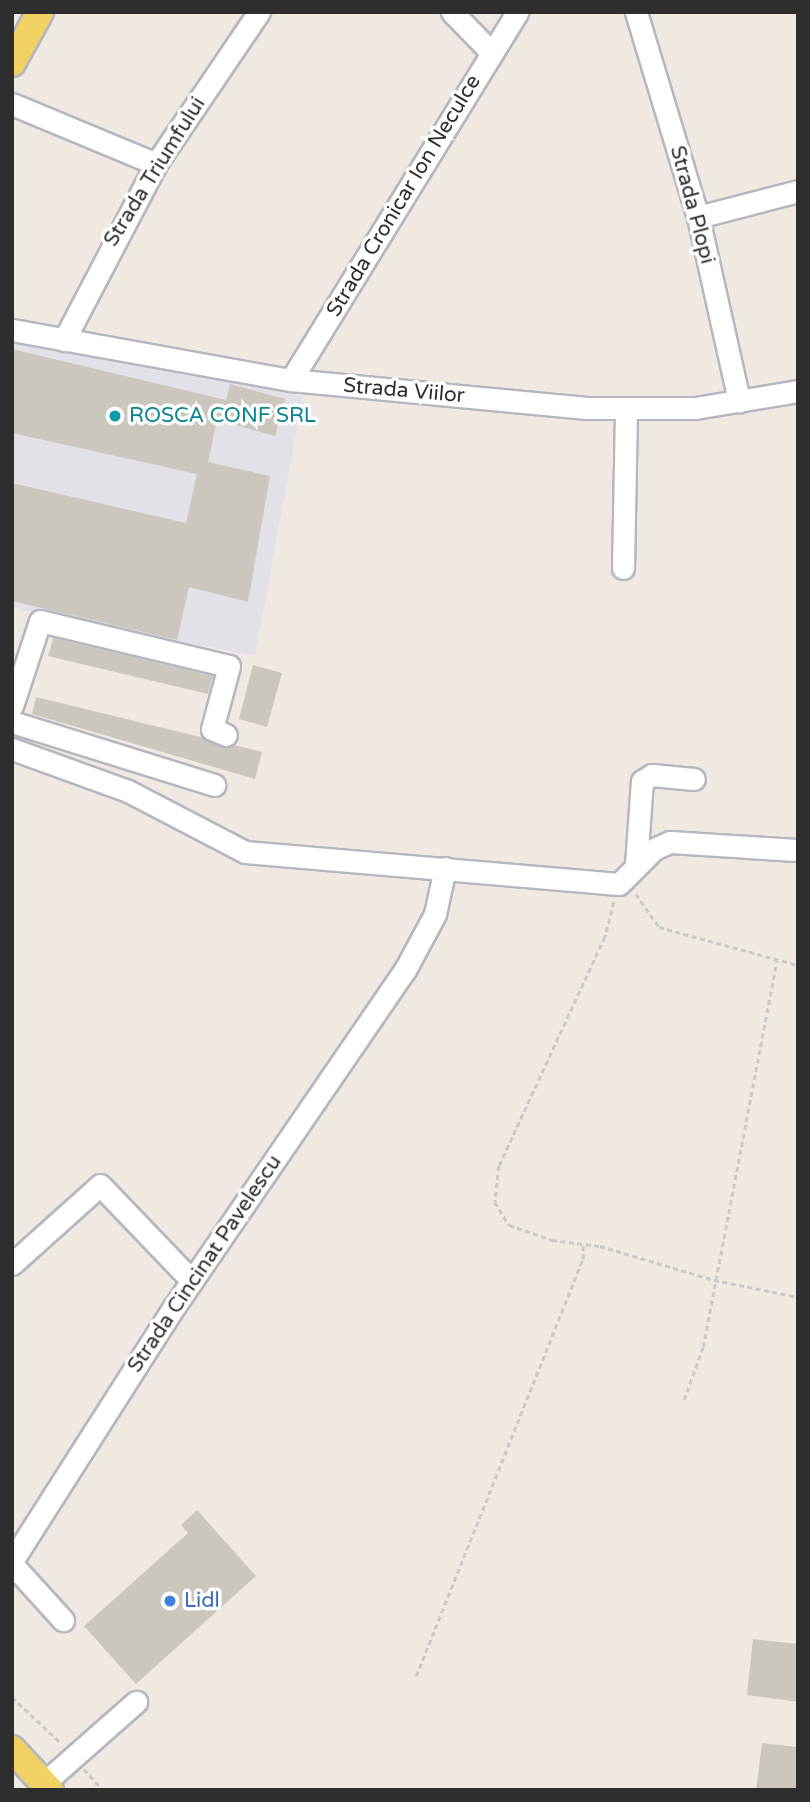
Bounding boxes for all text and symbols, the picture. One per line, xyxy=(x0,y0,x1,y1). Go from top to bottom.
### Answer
street label: Strada Cronicar Ion Neculce xyxy=(322,71,486,321)
street label: Strada Triumfului xyxy=(99,93,211,251)
street label: Strada Plopi xyxy=(664,143,720,267)
street label: Strada Viilor xyxy=(342,373,466,409)
place label: ROSCA CONF SRL xyxy=(129,403,316,429)
marker: ROSCA CONF SRL xyxy=(107,408,123,424)
street label: Strada Cincinat Pavelescu xyxy=(123,1150,287,1378)
place label: Lidl xyxy=(184,1588,220,1614)
marker: Lidl xyxy=(162,1593,178,1609)

